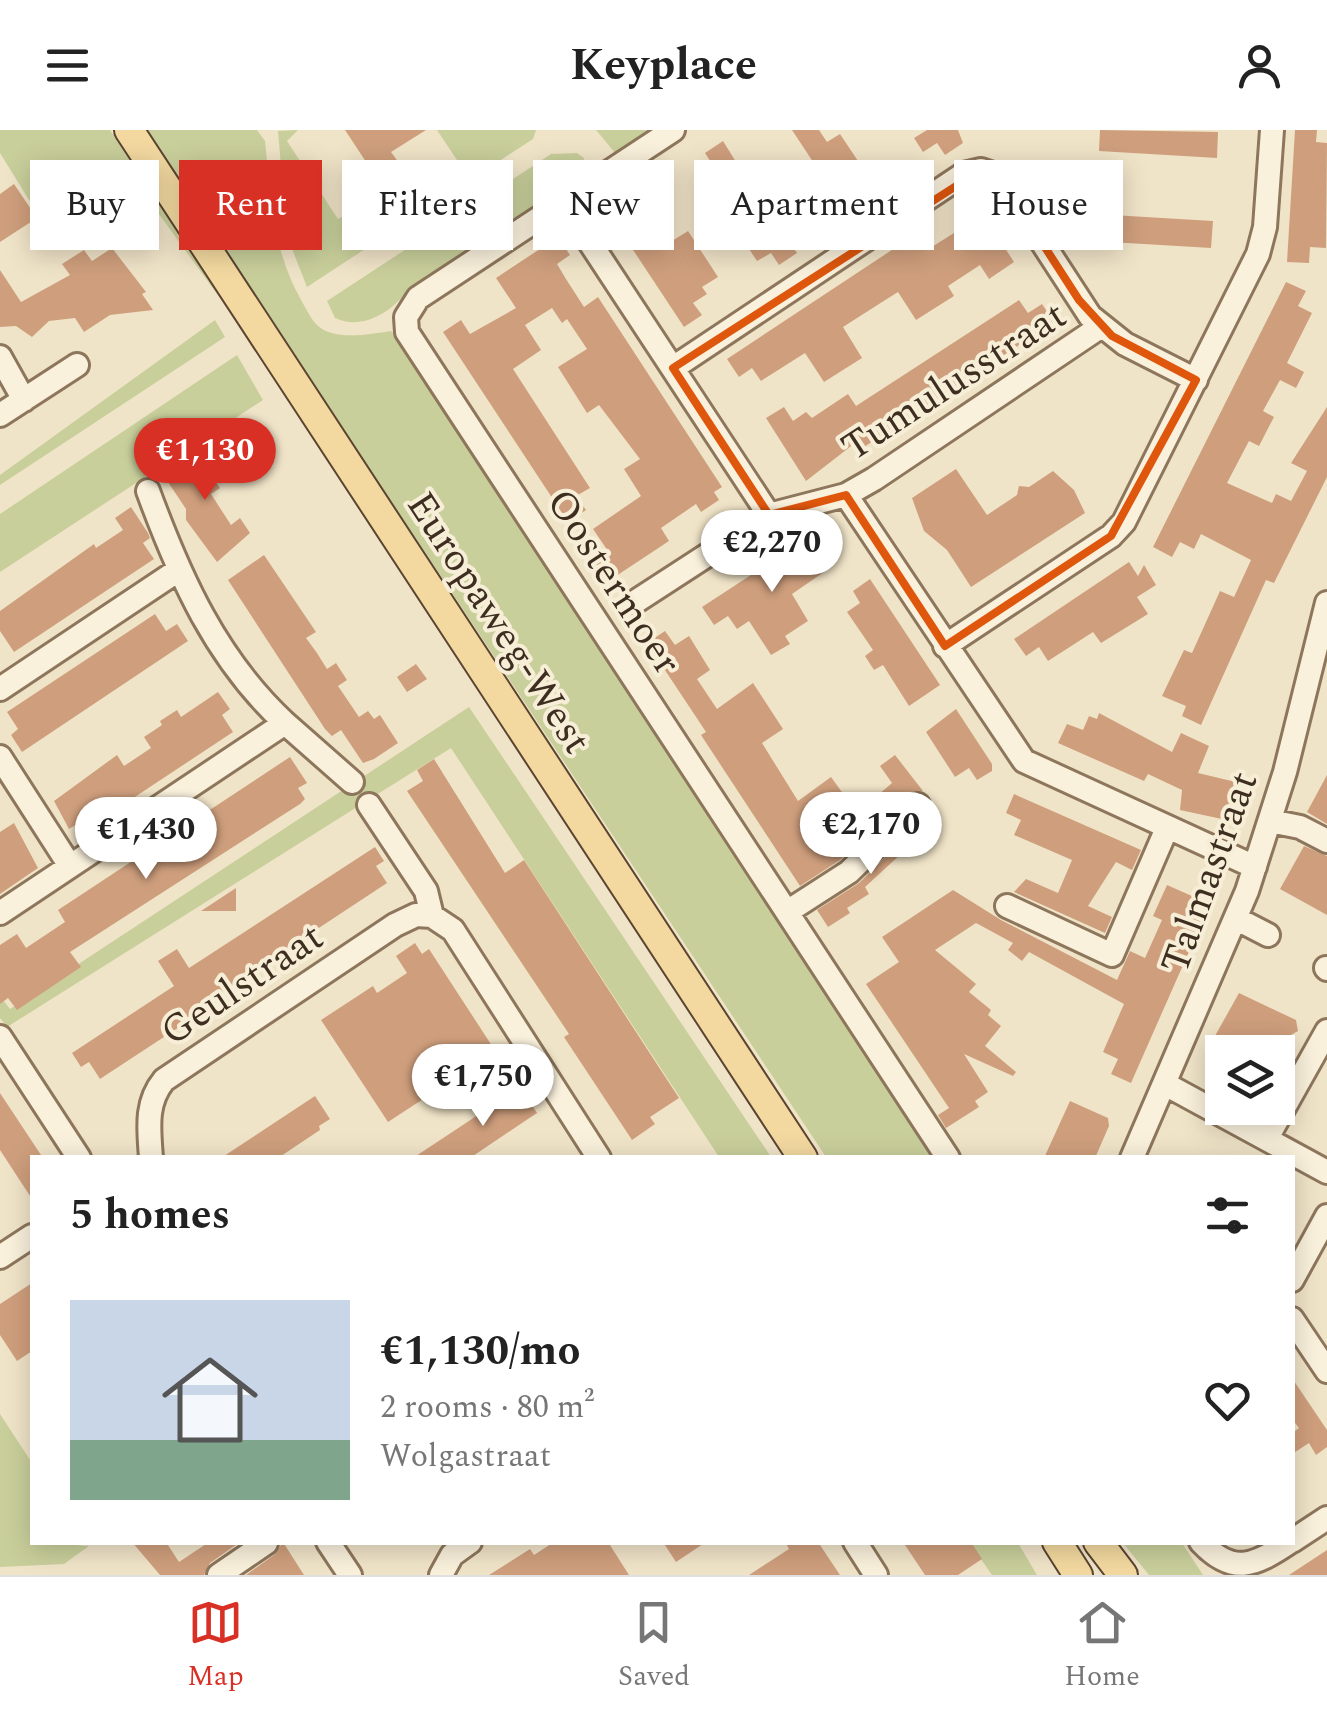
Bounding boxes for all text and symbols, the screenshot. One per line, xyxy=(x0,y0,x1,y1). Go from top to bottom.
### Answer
text: Keyplace xyxy=(570,31,757,100)
icon: menu xyxy=(40,38,95,93)
icon: person xyxy=(1232,38,1287,93)
chip: Buy xyxy=(30,160,159,250)
chip: Rent xyxy=(179,160,322,250)
chip: Filters xyxy=(342,160,513,250)
chip: New xyxy=(533,160,674,250)
chip: Apartment xyxy=(694,160,934,250)
chip: House xyxy=(954,160,1123,250)
street label: Tumulusstraat xyxy=(830,286,1079,478)
pin: €1,130 xyxy=(124,418,286,503)
text: €1,130 xyxy=(156,426,254,475)
street label: Oostermoer xyxy=(530,477,696,688)
street label: Europaweg-West xyxy=(390,480,606,767)
pin: €2,270 xyxy=(691,510,853,595)
text: €2,270 xyxy=(723,518,821,567)
street label: Talmastraat xyxy=(1146,763,1275,983)
pin: €2,170 xyxy=(790,792,952,877)
pin: €1,430 xyxy=(65,797,227,882)
text: €2,170 xyxy=(822,800,920,849)
text: €1,430 xyxy=(97,805,195,854)
street label: Geulstraat xyxy=(149,908,336,1062)
map controls xyxy=(1205,1035,1295,1125)
button: layers xyxy=(1205,1035,1295,1125)
pin: €1,750 xyxy=(402,1044,564,1129)
text: €1,750 xyxy=(434,1052,532,1101)
text: 5 homes xyxy=(70,1184,230,1247)
icon: filters xyxy=(1200,1188,1255,1243)
text: €1,130/mo xyxy=(380,1320,580,1383)
icon: home xyxy=(150,1340,270,1460)
icon: heart xyxy=(1200,1373,1255,1428)
text: 2 rooms · 80 m² xyxy=(380,1383,594,1432)
text: Wolgastraat xyxy=(380,1432,551,1481)
tab: Map xyxy=(187,1595,244,1698)
tab: Saved xyxy=(618,1595,690,1698)
tab: Home xyxy=(1064,1595,1140,1698)

